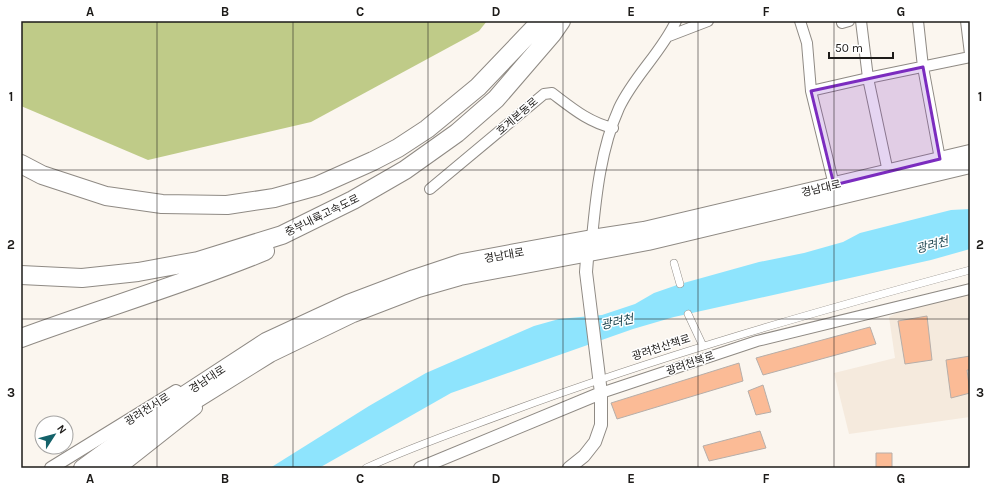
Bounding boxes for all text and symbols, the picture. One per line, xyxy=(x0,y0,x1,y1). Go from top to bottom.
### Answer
text: A xyxy=(86,4,94,19)
text: B xyxy=(221,4,229,19)
text: C xyxy=(356,4,364,19)
text: D xyxy=(492,4,501,19)
text: E xyxy=(627,4,635,19)
text: F xyxy=(762,4,770,19)
text: G xyxy=(897,4,905,19)
scale bar xyxy=(829,34,893,60)
text: 50 m xyxy=(835,41,863,55)
text: 1 xyxy=(9,89,13,104)
text: 1 xyxy=(978,89,982,104)
street label: 호계본동로 xyxy=(494,95,541,138)
street label: 경남대로 xyxy=(800,178,842,199)
street label: 중부내륙고속도로 xyxy=(283,192,361,239)
water label: 광려천 xyxy=(914,234,952,256)
text: 2 xyxy=(7,237,15,252)
text: 2 xyxy=(976,237,984,252)
street label: 경남대로 xyxy=(483,246,525,265)
water label: 광려천 xyxy=(599,311,637,332)
street label: 광려천산책로 xyxy=(630,332,692,363)
street label: 광려천북로 xyxy=(664,349,716,378)
street label: 경남대로 xyxy=(187,363,228,396)
text: 3 xyxy=(7,385,15,400)
text: 3 xyxy=(976,385,984,400)
street label: 광려천서로 xyxy=(122,391,172,428)
north arrow xyxy=(34,415,74,455)
text: N xyxy=(54,422,69,436)
text: A xyxy=(86,471,94,486)
text: B xyxy=(221,471,229,486)
text: C xyxy=(356,471,364,486)
text: D xyxy=(492,471,501,486)
text: E xyxy=(627,471,635,486)
text: F xyxy=(762,471,770,486)
text: G xyxy=(897,471,905,486)

